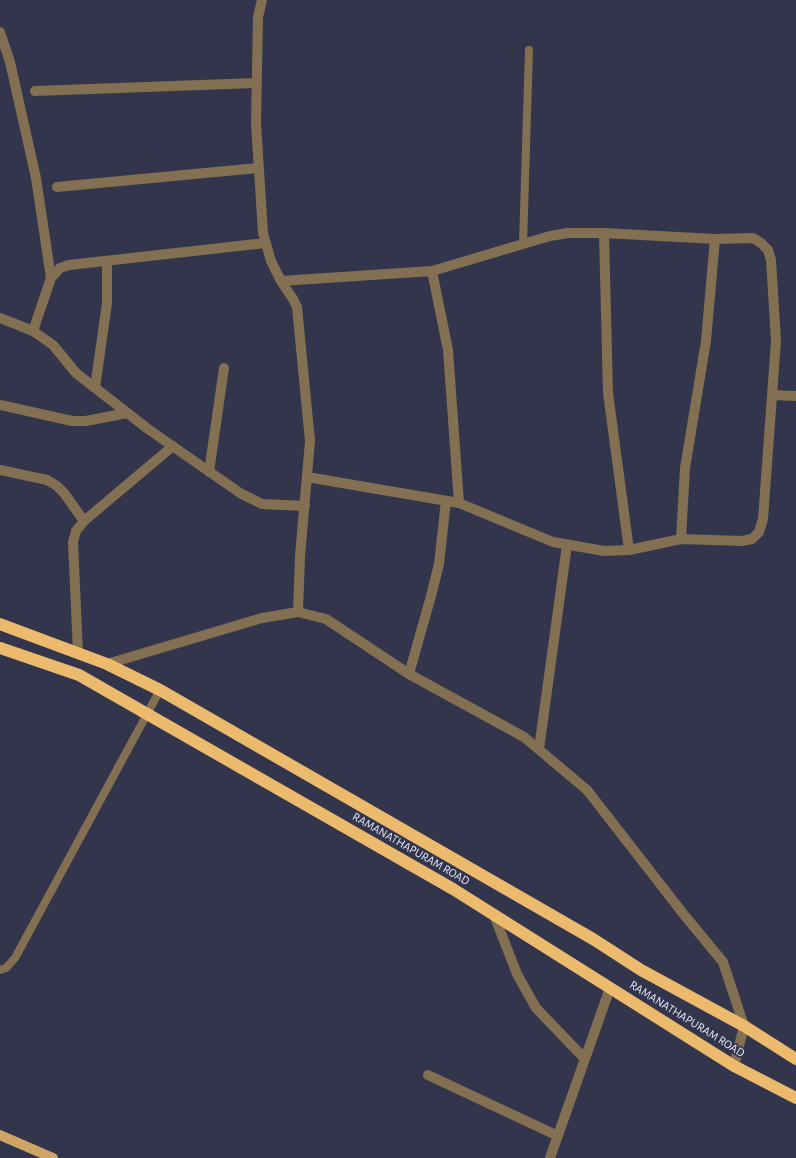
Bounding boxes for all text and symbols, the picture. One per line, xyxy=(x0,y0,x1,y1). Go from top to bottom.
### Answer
street label: RAMANATHAPURAM ROAD xyxy=(350,810,472,888)
street label: RAMANATHAPURAM ROAD xyxy=(627,978,747,1060)

